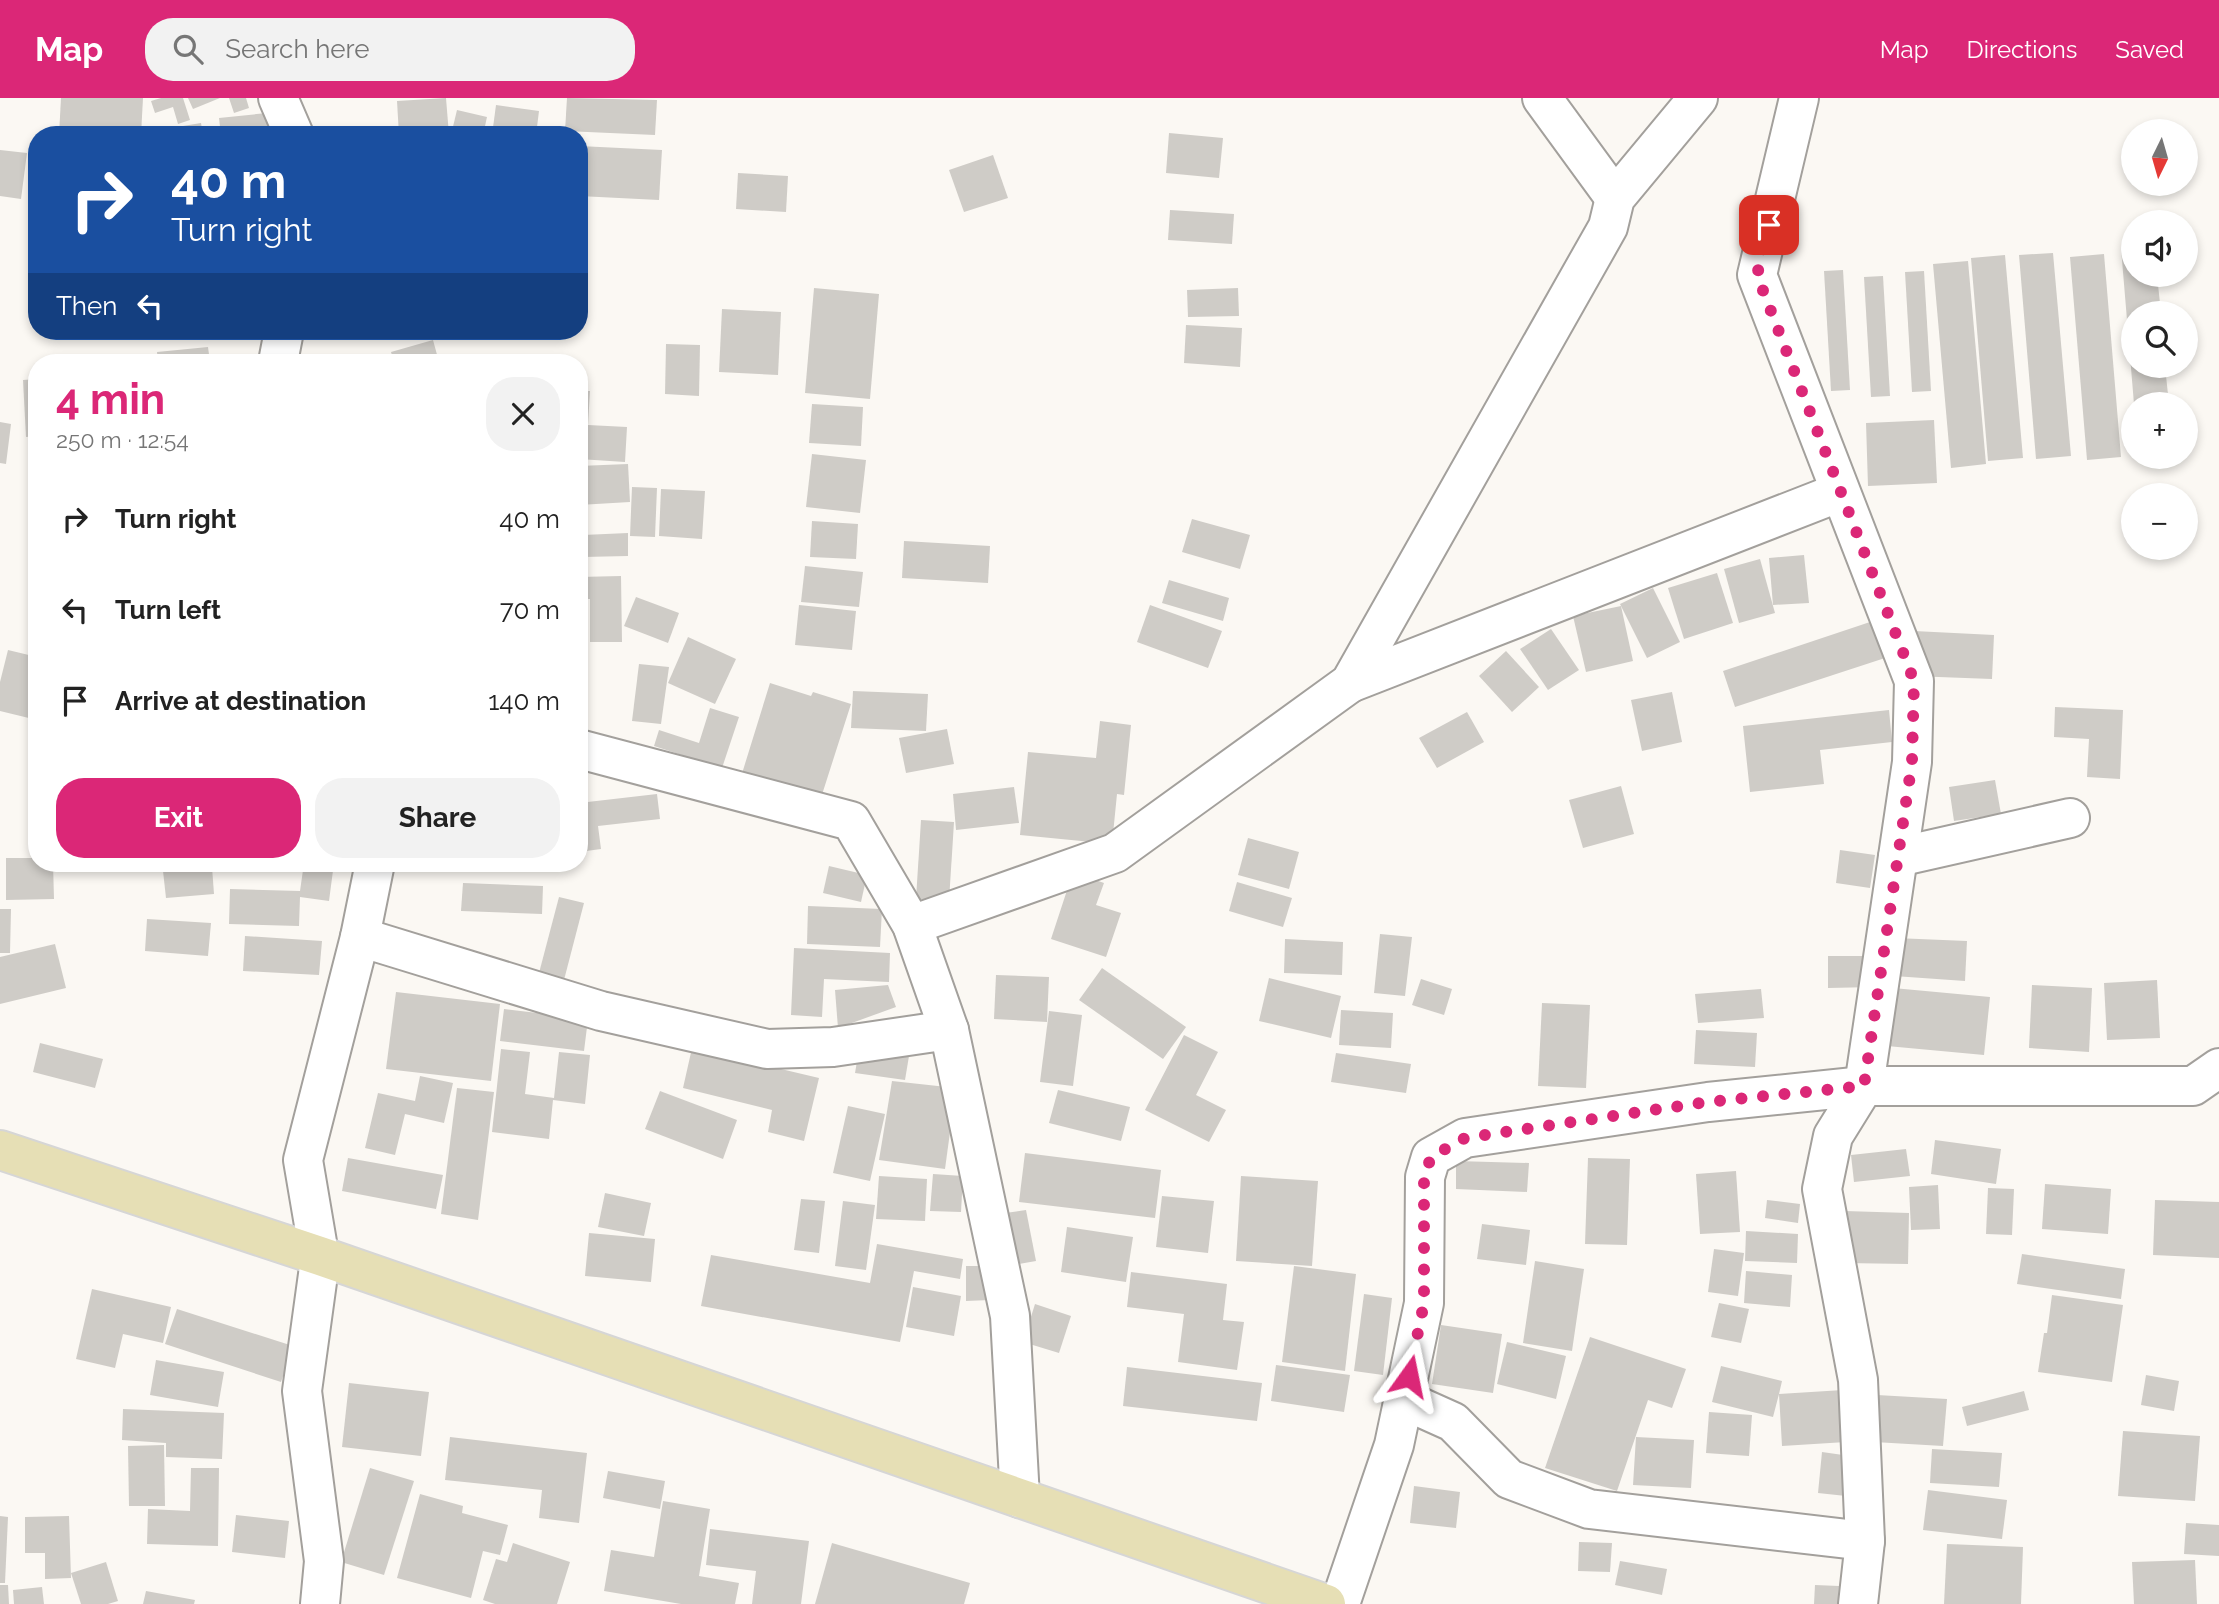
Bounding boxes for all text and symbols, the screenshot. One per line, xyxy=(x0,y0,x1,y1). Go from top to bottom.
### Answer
search box xyxy=(145,18,635,81)
text: Map xyxy=(35,30,103,69)
icon: search xyxy=(169,30,207,68)
text: Search here xyxy=(225,34,370,64)
text: Map xyxy=(1880,35,1929,64)
text: Directions xyxy=(1967,35,2077,64)
text: Saved xyxy=(2115,35,2184,64)
north arrow xyxy=(2121,119,2198,196)
map controls xyxy=(2121,119,2198,560)
text: 40 m xyxy=(171,152,286,209)
icon: right xyxy=(56,154,147,245)
pin xyxy=(1739,195,1799,255)
icon: arrive xyxy=(1750,206,1788,244)
button: sound xyxy=(2121,210,2198,287)
text: Turn right xyxy=(171,211,312,248)
icon: left xyxy=(131,287,169,325)
text: Then xyxy=(56,291,117,321)
button: search xyxy=(2121,301,2198,378)
text: 4 min xyxy=(56,375,165,424)
button: close xyxy=(486,377,560,451)
button: + xyxy=(2121,392,2198,469)
text: 250 m · 12:54 xyxy=(56,426,189,453)
button: − xyxy=(2121,483,2198,560)
icon: right xyxy=(56,500,94,538)
text: Turn right xyxy=(115,504,236,534)
text: 40 m xyxy=(499,504,560,534)
icon: left xyxy=(56,591,94,629)
text: Turn left xyxy=(115,595,221,625)
text: 70 m xyxy=(500,595,560,625)
icon: arrive xyxy=(56,682,94,720)
text: Arrive at destination xyxy=(115,686,366,716)
text: 140 m xyxy=(488,686,560,716)
button: Exit xyxy=(56,778,301,858)
button: Share xyxy=(315,778,560,858)
position arrow xyxy=(1372,1339,1446,1413)

